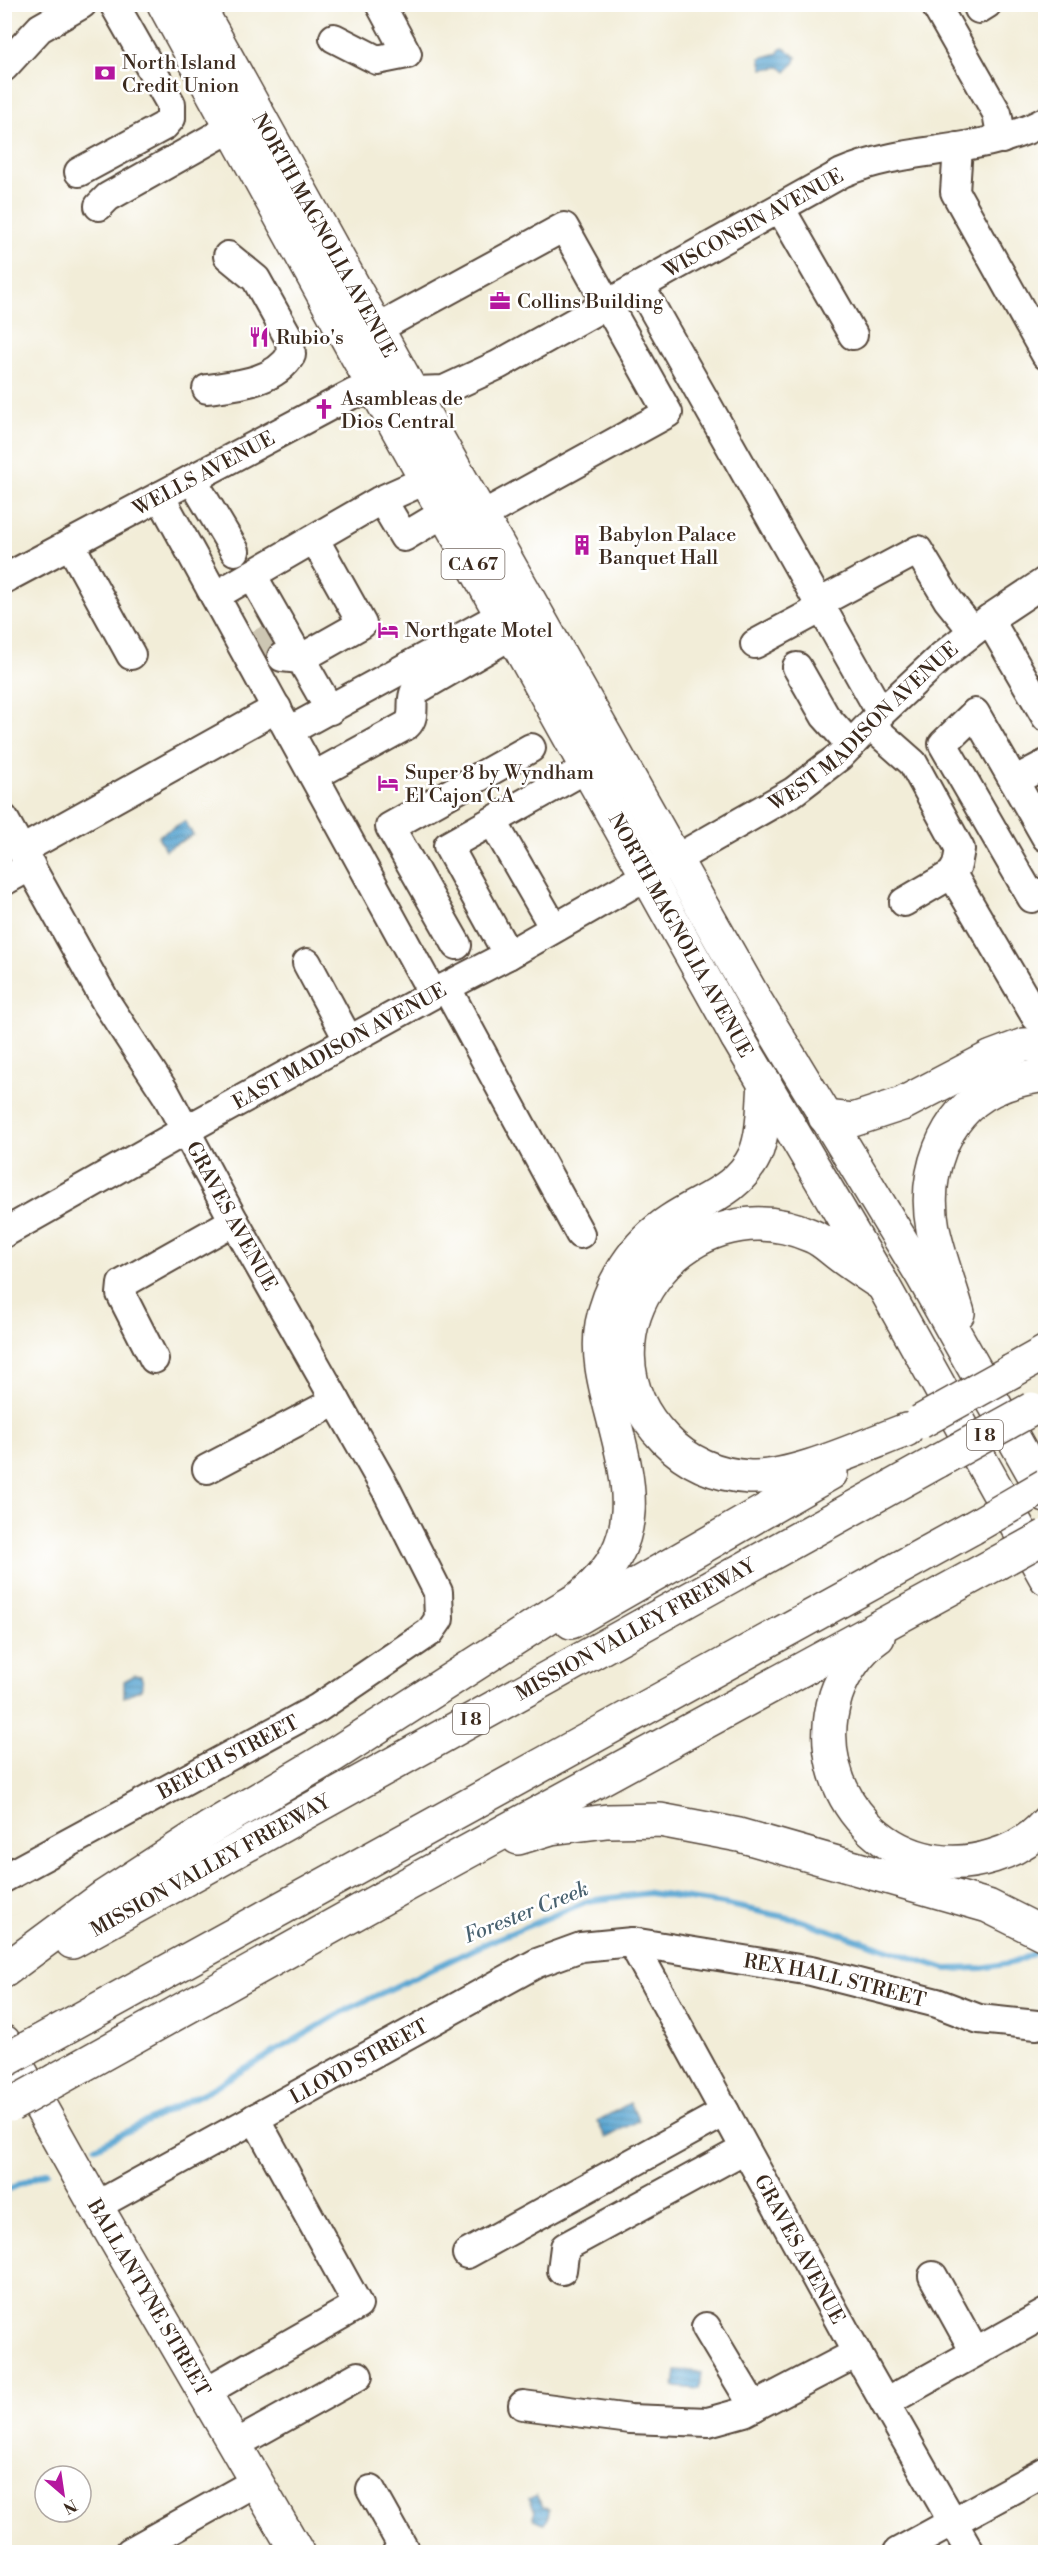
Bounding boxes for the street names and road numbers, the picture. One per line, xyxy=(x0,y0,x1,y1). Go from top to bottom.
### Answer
street label: NORTH MAGNOLIA AVENUE xyxy=(246,109,401,362)
street label: WISCONSIN AVENUE xyxy=(659,164,848,285)
street label: WELLS AVENUE xyxy=(128,426,280,523)
road number: CA 67 xyxy=(442,549,504,579)
street label: WEST MADISON AVENUE xyxy=(764,637,964,818)
street label: NORTH MAGNOLIA AVENUE xyxy=(602,809,757,1062)
street label: EAST MADISON AVENUE xyxy=(229,978,451,1116)
street label: GRAVES AVENUE xyxy=(180,1138,282,1296)
road number: I 8 xyxy=(967,1420,1003,1450)
street label: MISSION VALLEY FREEWAY xyxy=(511,1554,761,1707)
road number: I 8 xyxy=(453,1704,489,1734)
street label: BEECH STREET xyxy=(153,1711,304,1807)
street label: MISSION VALLEY FREEWAY xyxy=(87,1790,336,1943)
street label: REX HALL STREET xyxy=(742,1949,928,2014)
street label: LLOYD STREET xyxy=(286,2014,433,2111)
street label: GRAVES AVENUE xyxy=(748,2171,850,2329)
street label: BALLANTYNE STREET xyxy=(80,2194,215,2401)

